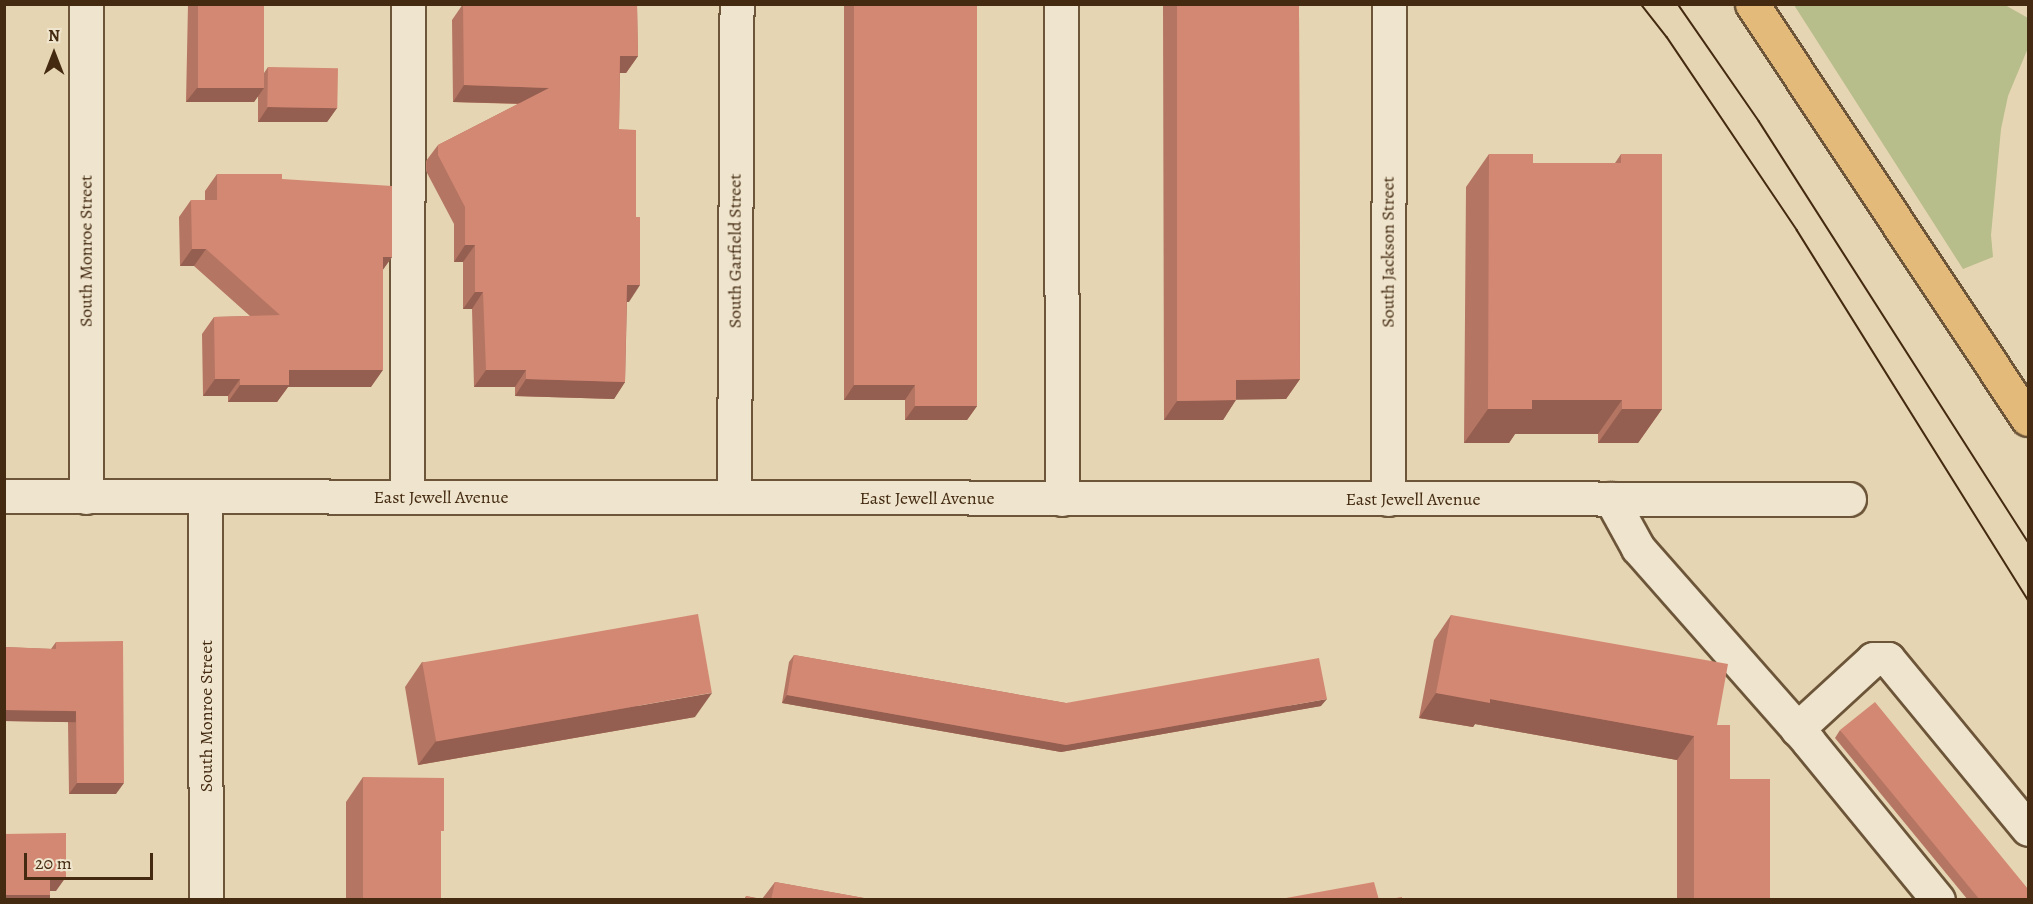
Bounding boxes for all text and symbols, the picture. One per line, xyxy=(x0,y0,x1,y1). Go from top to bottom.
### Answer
north arrow xyxy=(24,24,84,84)
text: N xyxy=(48,25,60,47)
street label: South Garfield Street xyxy=(724,174,746,328)
street label: South Monroe Street xyxy=(75,175,97,327)
street label: South Jackson Street xyxy=(1377,176,1399,328)
street label: East Jewell Avenue xyxy=(373,486,509,508)
street label: East Jewell Avenue xyxy=(859,487,995,509)
street label: East Jewell Avenue xyxy=(1345,488,1481,510)
street label: South Monroe Street xyxy=(195,640,217,792)
scale bar xyxy=(27,841,156,879)
text: 20 m xyxy=(35,851,72,875)

